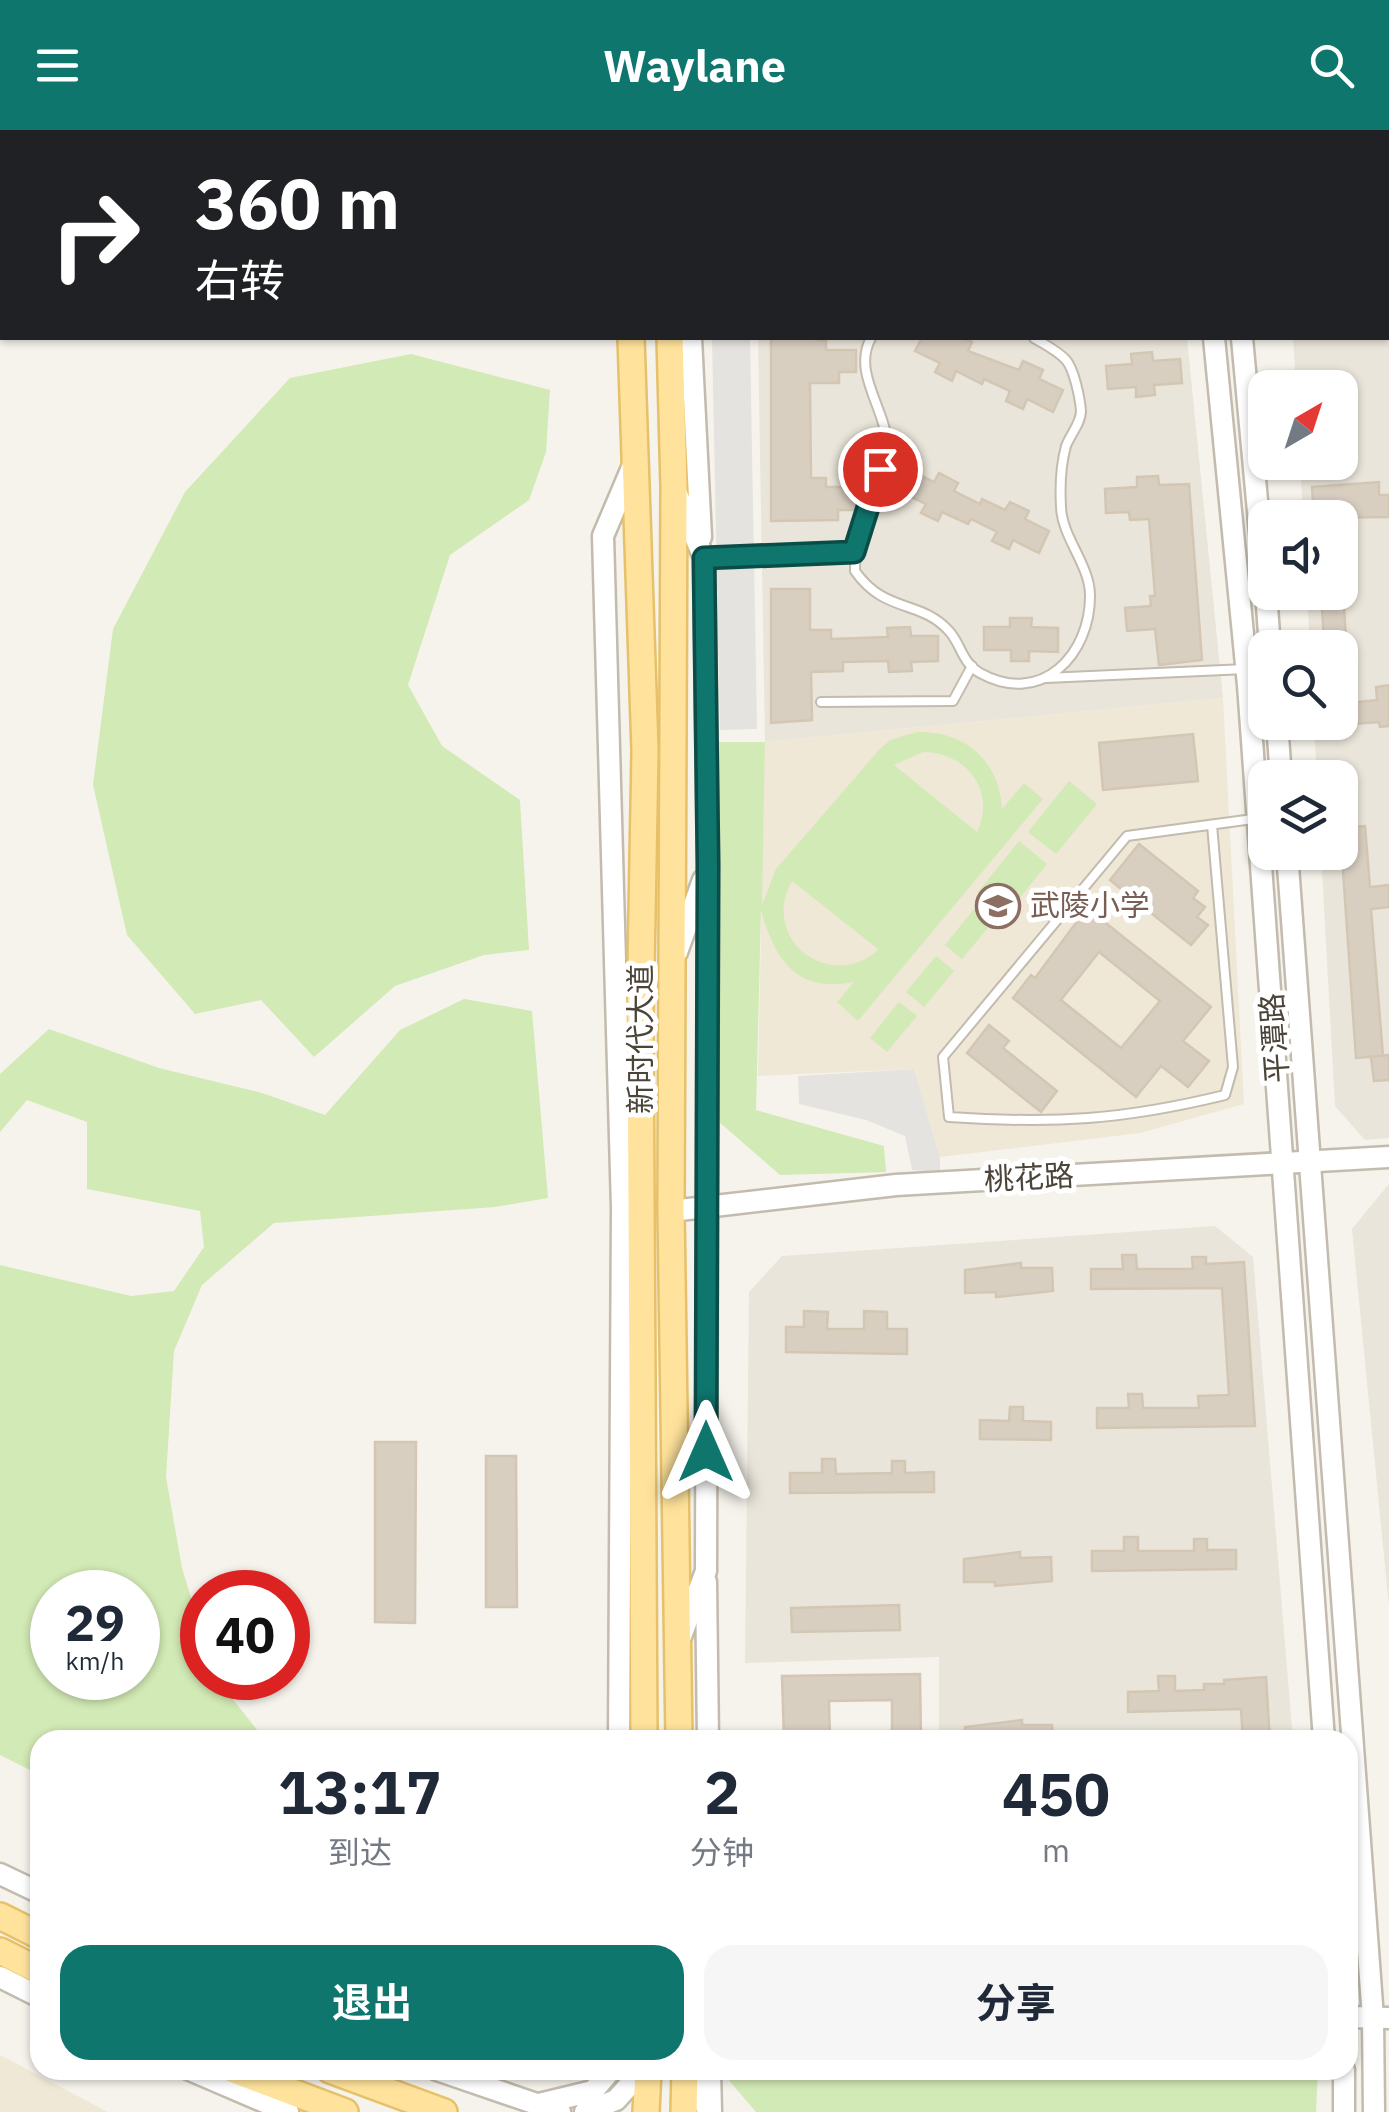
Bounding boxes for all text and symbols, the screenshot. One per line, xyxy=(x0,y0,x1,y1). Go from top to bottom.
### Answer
text: Waylane xyxy=(603,36,786,94)
icon: menu xyxy=(30,38,85,93)
icon: search xyxy=(1304,38,1359,93)
text: 360 m xyxy=(195,157,400,248)
icon: right xyxy=(30,170,160,300)
text: 右转 xyxy=(195,251,285,309)
north arrow xyxy=(1248,370,1358,480)
map controls xyxy=(1248,370,1358,870)
pin xyxy=(838,427,923,512)
icon: arrive xyxy=(853,442,908,497)
button: sound xyxy=(1248,500,1358,610)
button: search xyxy=(1248,630,1358,740)
button: layers xyxy=(1248,760,1358,870)
school or university icon: 武陵小学 xyxy=(975,883,1021,929)
place label: 武陵小学 xyxy=(1030,885,1150,924)
street label: 新时代大道 xyxy=(620,964,659,1114)
street label: 平潭路 xyxy=(1251,992,1296,1084)
street label: 桃花路 xyxy=(983,1155,1075,1198)
position arrow xyxy=(654,1400,758,1504)
speed limit sign: 40 xyxy=(180,1570,310,1700)
text: 29 xyxy=(65,1590,125,1655)
text: km/h xyxy=(66,1644,124,1677)
text: 13:17 xyxy=(278,1752,442,1831)
text: 2 xyxy=(704,1752,740,1831)
text: 450 xyxy=(1002,1754,1110,1833)
text: m xyxy=(1042,1829,1070,1871)
text: 到达 xyxy=(328,1831,392,1873)
text: 分钟 xyxy=(690,1831,754,1873)
button: 退出 xyxy=(60,1945,684,2060)
button: 分享 xyxy=(704,1945,1328,2060)

